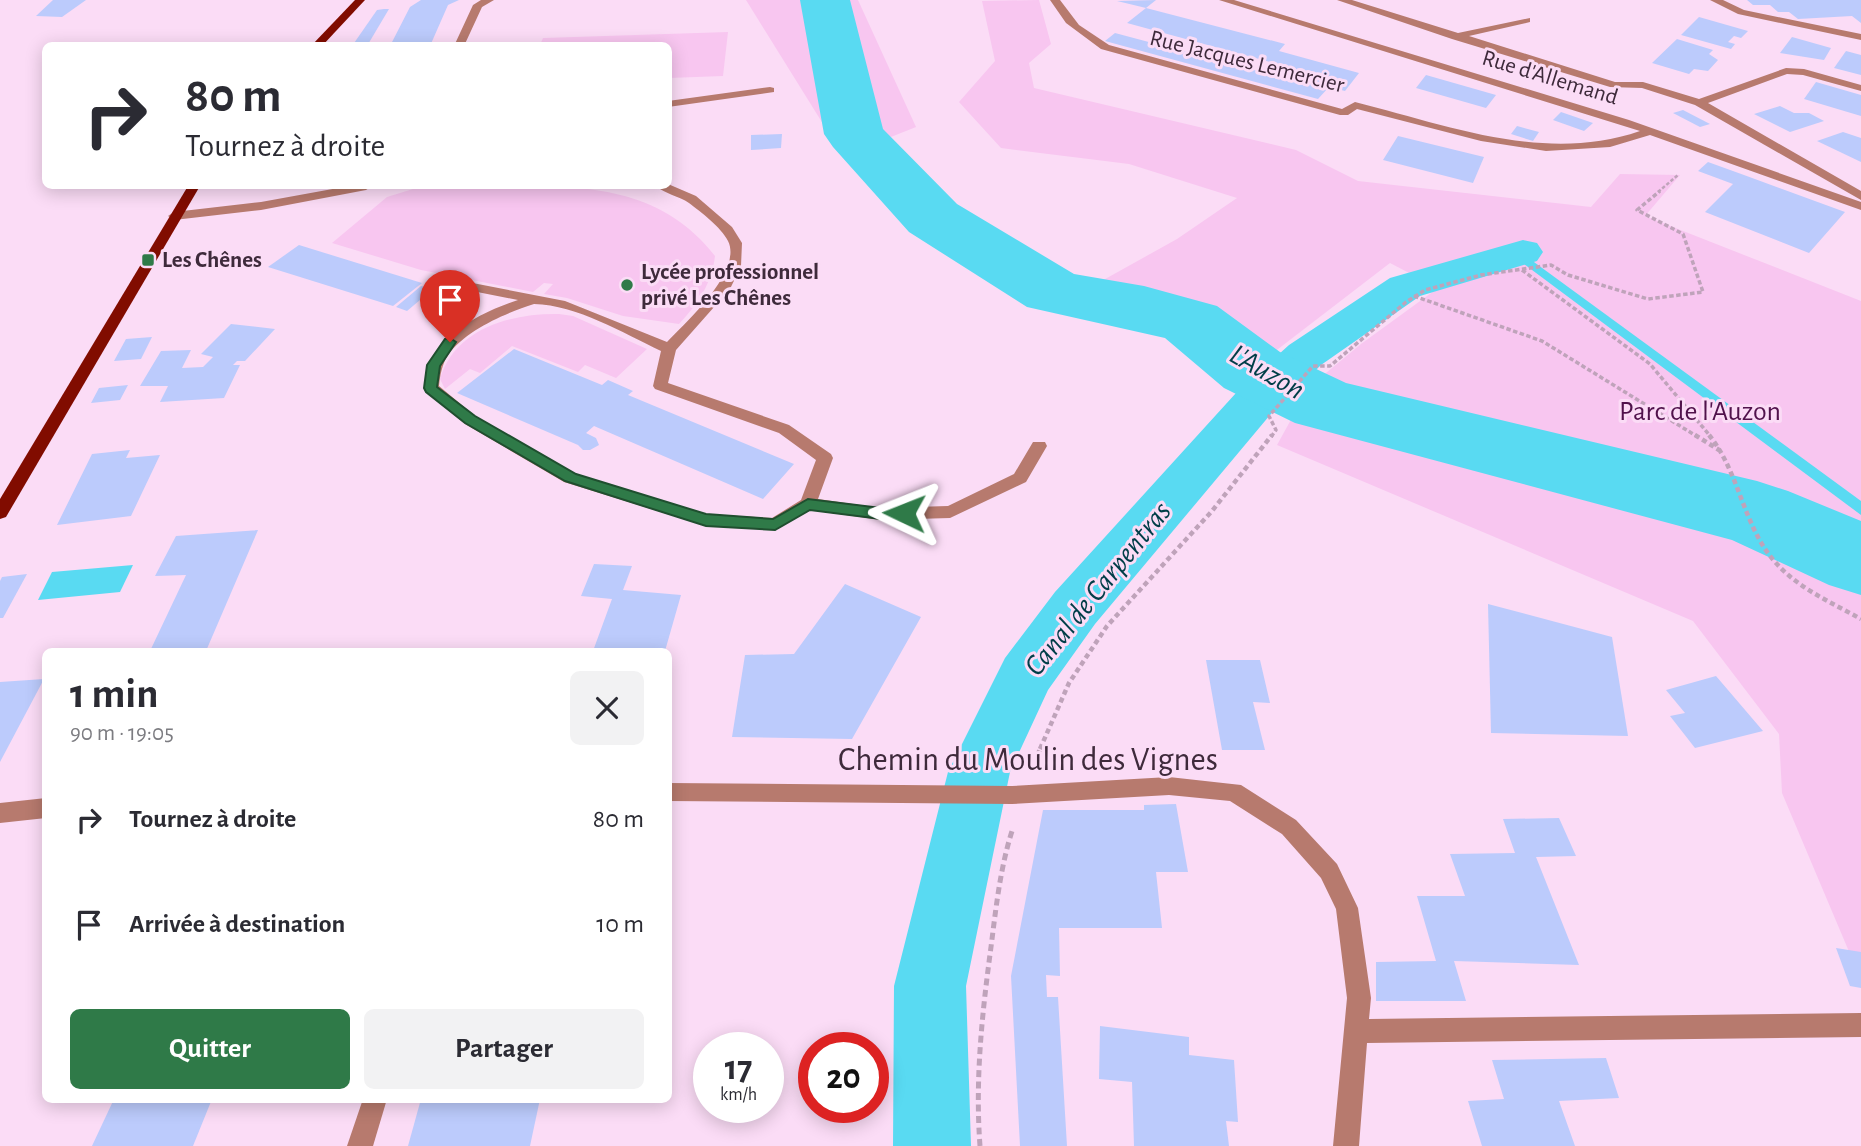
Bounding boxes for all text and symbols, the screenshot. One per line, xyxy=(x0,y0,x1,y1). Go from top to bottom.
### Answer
street label: Rue Jacques Lemercier xyxy=(1147,27,1347,97)
street label: Rue d'Allemand xyxy=(1479,46,1621,110)
icon: right xyxy=(70,70,161,161)
text: 80 m xyxy=(185,72,282,121)
text: Tournez à droite xyxy=(185,130,385,162)
place label: Les Chênes xyxy=(162,249,262,272)
marker: Les Chênes xyxy=(140,252,156,268)
place label: Lycée professionnel privé Les Chênes xyxy=(641,261,819,310)
pin xyxy=(420,270,480,342)
marker: Lycée professionnel privé Les Chênes xyxy=(619,277,635,293)
icon: arrive xyxy=(431,281,469,319)
water label: L'Auzon xyxy=(1225,339,1309,405)
park label: Parc de l'Auzon xyxy=(1619,398,1781,426)
position arrow xyxy=(867,476,941,550)
water label: Canal de Carpentras xyxy=(1019,496,1177,681)
button: close xyxy=(570,671,644,745)
text: 1 min xyxy=(70,673,159,715)
text: 90 m · 19:05 xyxy=(70,722,174,745)
street label: Chemin du Moulin des Vignes xyxy=(838,744,1218,777)
icon: right xyxy=(70,801,108,839)
text: Tournez à droite xyxy=(129,806,296,832)
text: 80 m xyxy=(593,806,644,832)
icon: arrive xyxy=(70,906,108,944)
text: Arrivée à destination xyxy=(129,911,345,937)
text: 10 m xyxy=(596,911,644,937)
button: Quitter xyxy=(70,1009,350,1089)
button: Partager xyxy=(364,1009,644,1089)
speed limit sign: 20 xyxy=(798,1032,889,1123)
text: 17 xyxy=(725,1051,752,1086)
text: km/h xyxy=(720,1086,757,1104)

